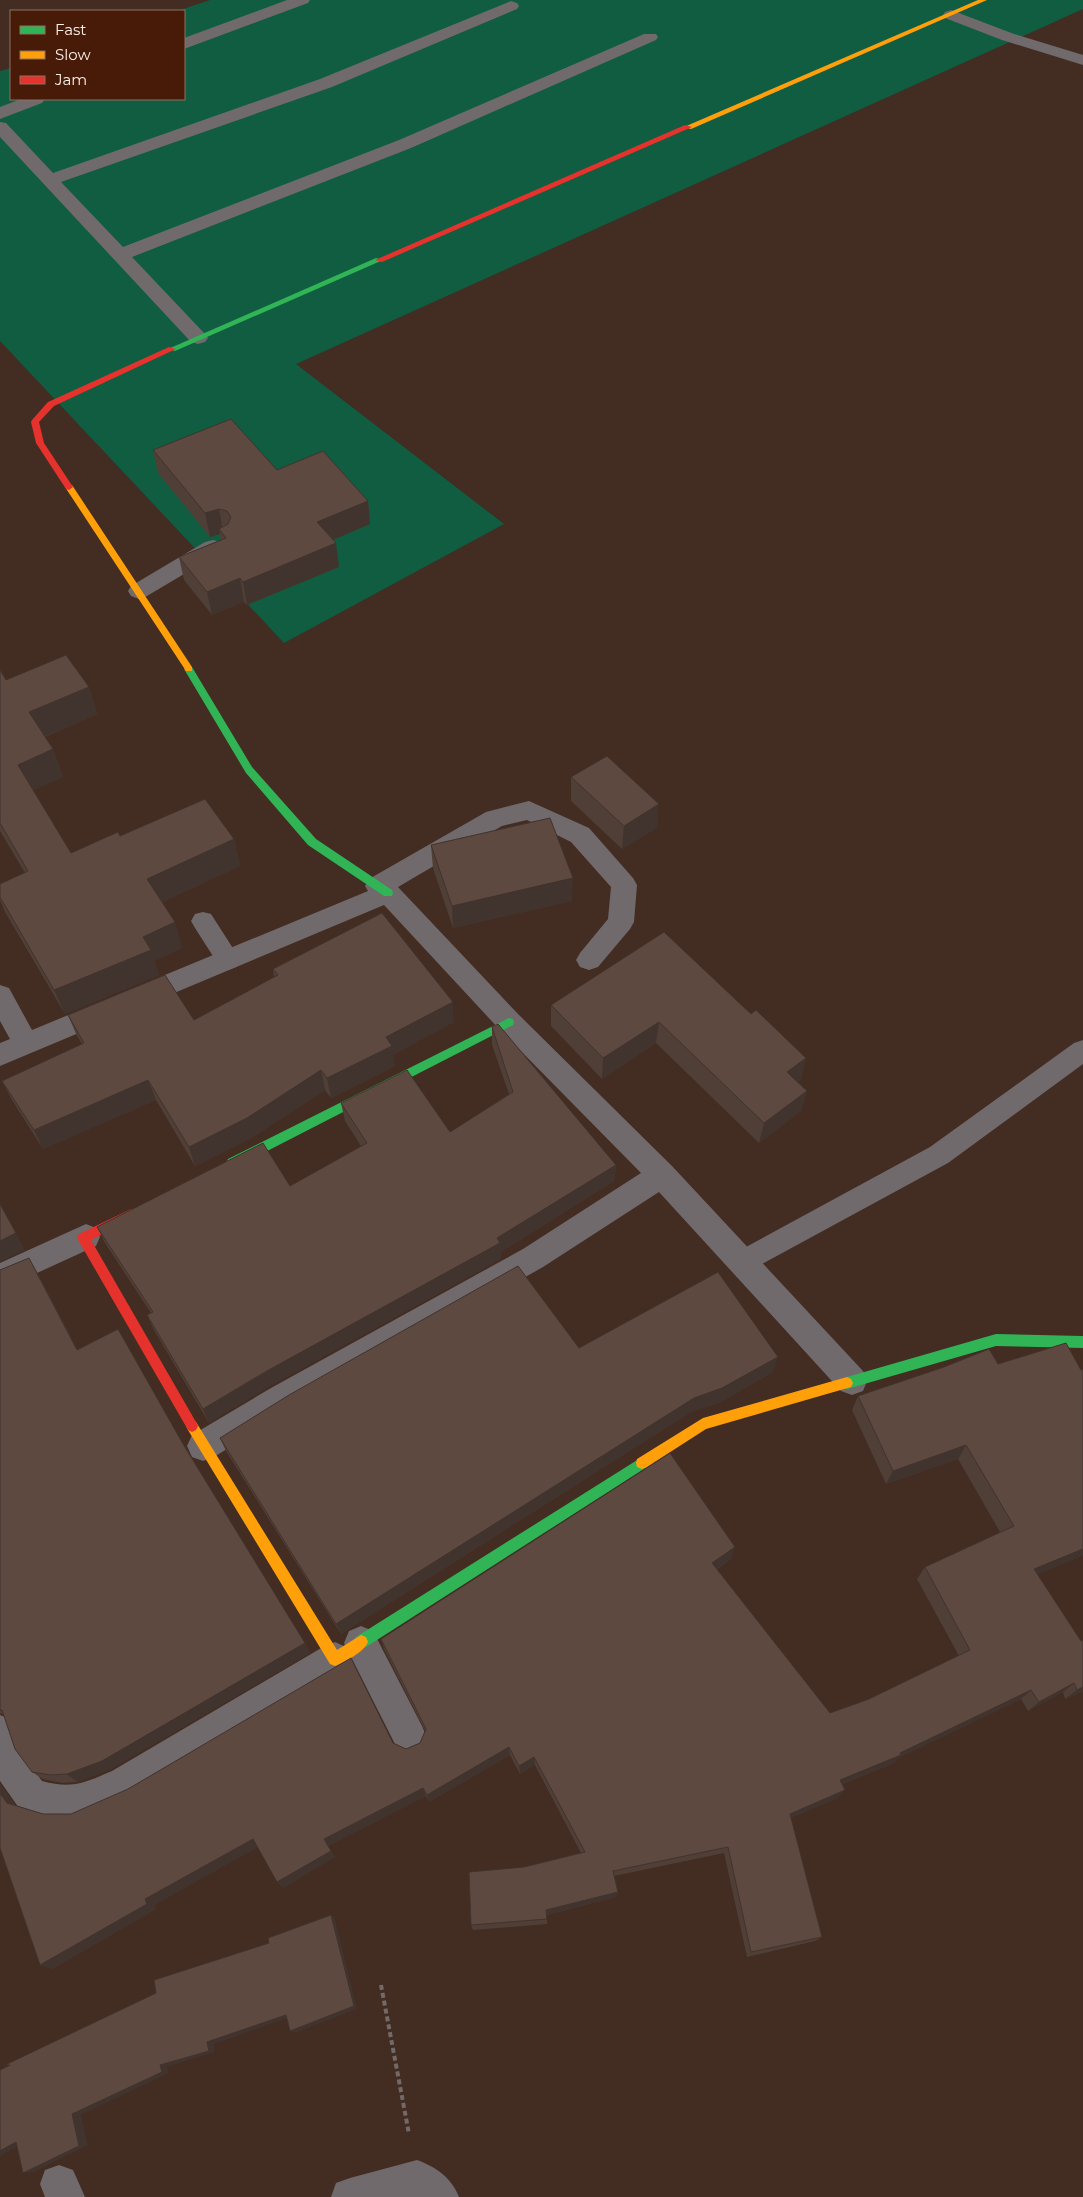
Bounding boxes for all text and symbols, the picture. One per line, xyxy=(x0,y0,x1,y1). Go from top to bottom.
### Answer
legend xyxy=(10,10,185,100)
text: Fast xyxy=(55,20,86,39)
text: Slow xyxy=(55,45,91,64)
text: Jam xyxy=(54,70,87,89)

